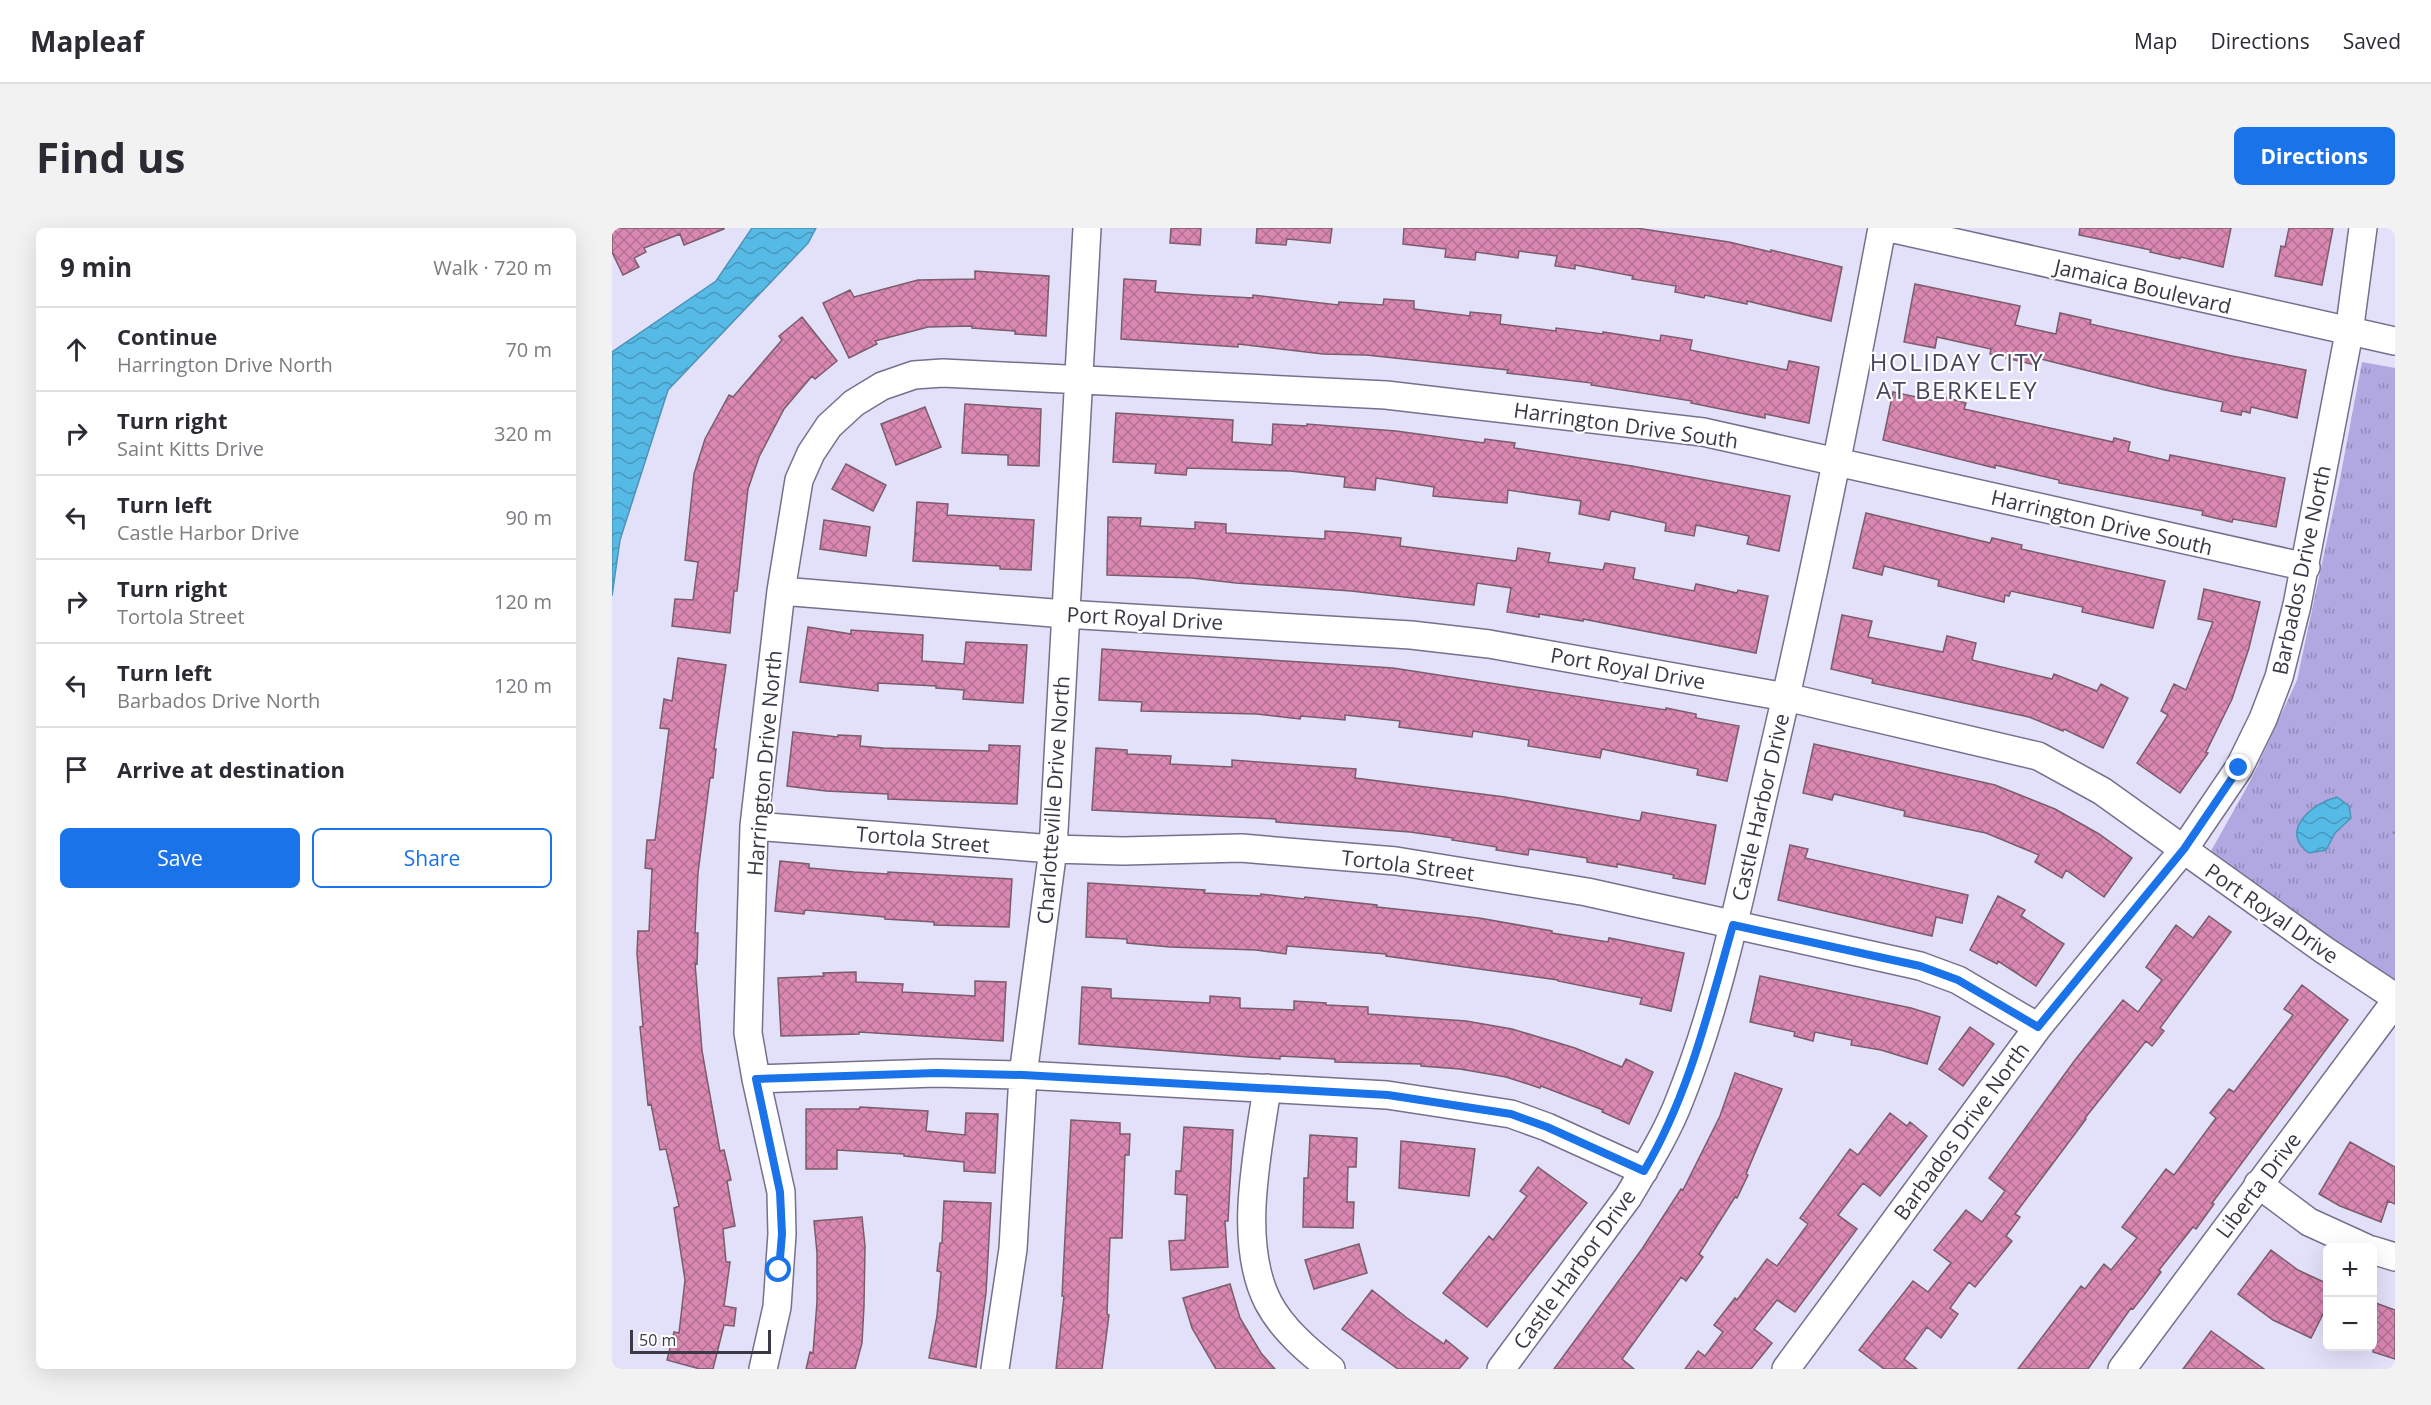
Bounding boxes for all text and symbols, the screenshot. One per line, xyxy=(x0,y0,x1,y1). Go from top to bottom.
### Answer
text: Mapleaf xyxy=(30,22,144,60)
text: Map xyxy=(2134,27,2177,55)
text: Directions xyxy=(2210,27,2310,55)
text: Saved xyxy=(2343,27,2401,55)
button: Directions xyxy=(2234,127,2395,185)
text: Find us xyxy=(36,128,185,185)
text: 9 min xyxy=(60,249,132,285)
street label: Jamaica Boulevard xyxy=(2050,252,2234,320)
text: Walk · 720 m xyxy=(433,254,552,281)
text: Continue xyxy=(117,321,217,351)
icon: ahead xyxy=(60,333,93,366)
text: 70 m xyxy=(505,336,552,363)
district label: HOLIDAY CITY AT BERKELEY xyxy=(1870,345,2044,406)
text: Harrington Drive North xyxy=(117,351,333,378)
street label: Harrington Drive South xyxy=(1512,395,1740,455)
text: Turn right xyxy=(117,405,228,435)
icon: right xyxy=(60,417,93,450)
text: 320 m xyxy=(494,420,552,447)
text: Saint Kitts Drive xyxy=(117,435,264,462)
street label: Barbados Drive North xyxy=(2265,463,2337,677)
street label: Harrington Drive South xyxy=(1988,483,2216,561)
text: Turn left xyxy=(117,489,212,519)
icon: left xyxy=(60,501,93,534)
text: 90 m xyxy=(505,504,552,531)
text: Castle Harbor Drive xyxy=(117,519,299,546)
text: Turn right xyxy=(117,573,228,603)
icon: right xyxy=(60,585,93,618)
text: 120 m xyxy=(494,588,552,615)
street label: Port Royal Drive xyxy=(1066,600,1224,636)
text: Tortola Street xyxy=(117,603,245,630)
street label: Port Royal Drive xyxy=(1548,641,1708,695)
street label: Harrington Drive North xyxy=(740,649,788,877)
text: Turn left xyxy=(117,657,212,687)
icon: left xyxy=(60,669,93,702)
text: 120 m xyxy=(494,672,552,699)
street label: Charlotteville Drive North xyxy=(1030,675,1076,925)
text: Barbados Drive North xyxy=(117,687,320,714)
street label: Castle Harbor Drive xyxy=(1725,711,1795,903)
icon: arrive xyxy=(60,753,93,786)
text: Arrive at destination xyxy=(117,754,345,784)
route end xyxy=(2225,754,2251,780)
street label: Tortola Street xyxy=(855,819,991,859)
button: Save xyxy=(60,828,300,888)
button: Share xyxy=(312,828,552,888)
street label: Tortola Street xyxy=(1340,843,1476,887)
street label: Port Royal Drive xyxy=(2200,857,2344,969)
street label: Barbados Drive North xyxy=(1887,1036,2035,1226)
street label: Liberta Drive xyxy=(2209,1126,2307,1244)
street label: Castle Harbor Drive xyxy=(1506,1183,1642,1355)
map controls xyxy=(2323,1243,2377,1351)
button: + xyxy=(2323,1243,2377,1297)
route start xyxy=(765,1256,791,1282)
button: − xyxy=(2323,1297,2377,1351)
scale bar xyxy=(630,1327,771,1354)
text: 50 m xyxy=(639,1329,676,1351)

